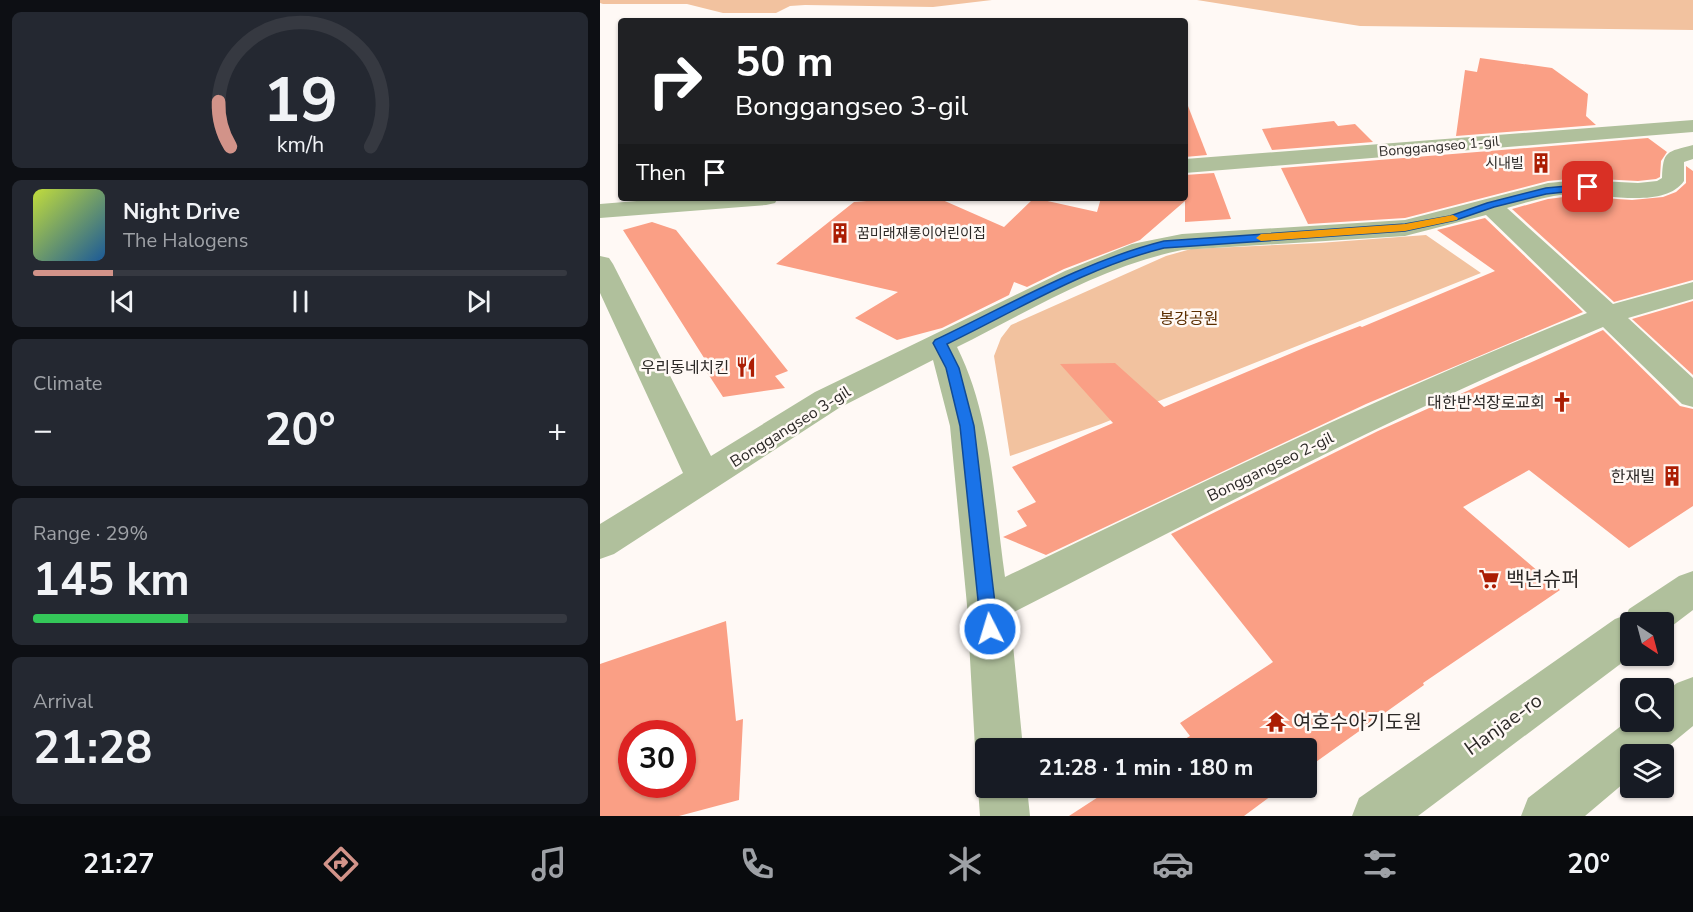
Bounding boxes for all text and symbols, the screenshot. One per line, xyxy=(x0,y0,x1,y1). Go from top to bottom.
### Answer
text: 50 m xyxy=(735,34,834,91)
icon: right xyxy=(636,42,714,120)
text: 19 xyxy=(263,58,337,143)
text: Bonggangseo 3-gil xyxy=(735,88,968,125)
text: km/h xyxy=(276,130,324,160)
street label: Bonggangseo 1-gil xyxy=(1378,132,1501,161)
building icon: 시내빌 xyxy=(1529,151,1553,175)
place label: 시내빌 xyxy=(1485,154,1524,173)
icon: arrive xyxy=(698,156,731,189)
text: Then xyxy=(636,158,686,188)
pin xyxy=(1562,161,1613,212)
icon: arrive xyxy=(1571,170,1604,203)
text: Night Drive xyxy=(123,197,240,227)
building icon: 꿈미래재롱이어린이집 xyxy=(828,221,852,245)
place label: 꿈미래재롱이어린이집 xyxy=(857,224,986,243)
text: The Halogens xyxy=(123,227,248,254)
icon: previous xyxy=(106,285,139,318)
icon: pause xyxy=(284,285,317,318)
icon: next xyxy=(462,285,495,318)
park label: 봉강공원 xyxy=(1160,308,1218,330)
restaurant icon: 우리동네치킨 xyxy=(734,355,758,379)
place label: 우리동네치킨 xyxy=(641,357,729,379)
text: Climate xyxy=(33,370,102,397)
street label: Bonggangseo 3-gil xyxy=(726,381,855,473)
church icon: 대한반석장로교회 xyxy=(1550,390,1574,414)
place label: 대한반석장로교회 xyxy=(1427,392,1545,414)
text: 20° xyxy=(264,400,336,461)
text: − xyxy=(33,408,53,453)
text: + xyxy=(547,408,567,453)
street label: Bonggangseo 2-gil xyxy=(1204,427,1338,507)
building icon: 한재빌 xyxy=(1660,464,1684,488)
place label: 한재빌 xyxy=(1611,466,1655,488)
text: Range · 29% xyxy=(33,520,148,547)
text: 145 km xyxy=(33,550,190,611)
place label: 백년슈퍼 xyxy=(1506,566,1580,593)
supermarket icon: 백년슈퍼 xyxy=(1477,567,1501,591)
position arrow xyxy=(958,597,1022,661)
north arrow xyxy=(1620,612,1674,666)
map controls xyxy=(1620,612,1674,798)
button: search xyxy=(1620,678,1674,732)
street label: Hanjae-ro xyxy=(1459,687,1548,762)
text: Arrival xyxy=(33,688,93,715)
place label: 여호수아기도원 xyxy=(1293,709,1422,736)
temple icon: 여호수아기도원 xyxy=(1264,710,1288,734)
text: 21:28 xyxy=(33,718,152,779)
speed limit sign: 30 xyxy=(618,720,696,798)
button: layers xyxy=(1620,744,1674,798)
text: 21:28 · 1 min · 180 m xyxy=(1039,753,1253,783)
icon: directions xyxy=(320,843,362,885)
icon: music xyxy=(528,843,570,885)
icon: phone xyxy=(736,843,778,885)
icon: climate xyxy=(944,843,986,885)
icon: car xyxy=(1152,843,1194,885)
icon: filters xyxy=(1359,843,1401,885)
text: 21:27 xyxy=(83,846,154,883)
text: 20° xyxy=(1567,846,1610,883)

